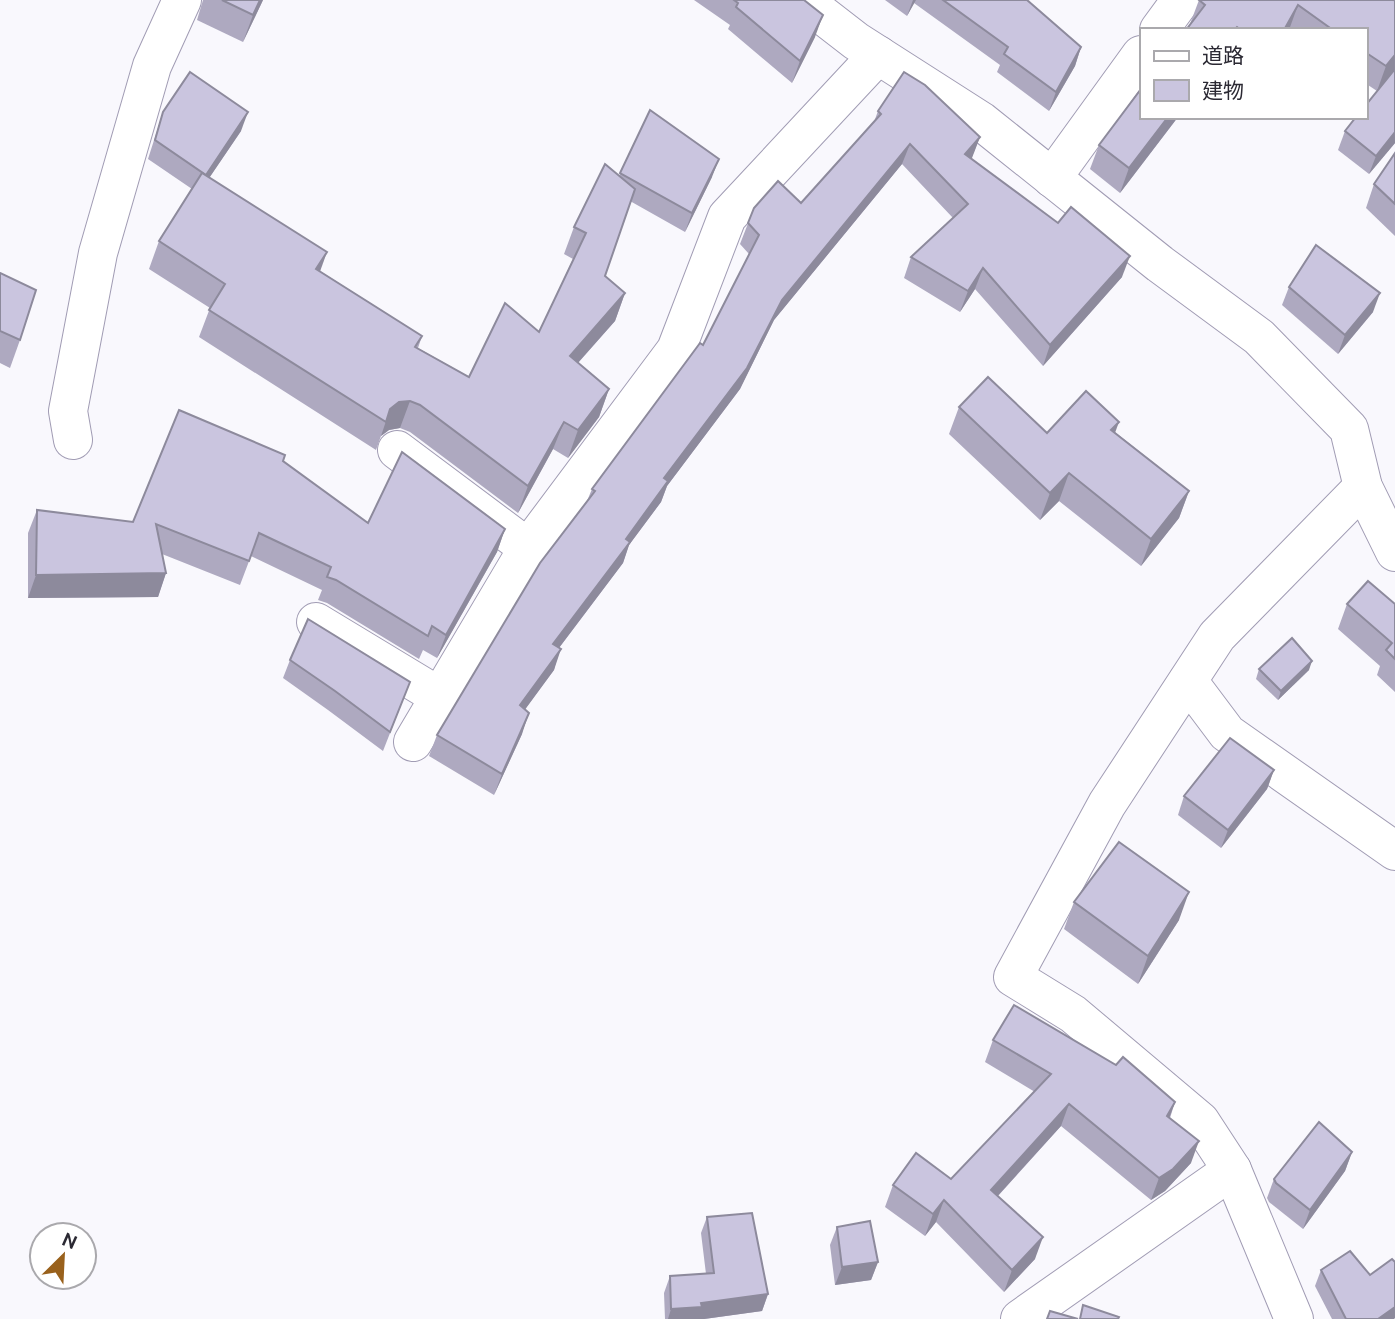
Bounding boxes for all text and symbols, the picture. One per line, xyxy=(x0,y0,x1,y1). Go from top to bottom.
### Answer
legend xyxy=(1140,28,1367,119)
text: 道路 xyxy=(1202,43,1244,67)
text: 建物 xyxy=(1202,78,1244,102)
north arrow xyxy=(28,1221,98,1291)
text: N xyxy=(59,1228,81,1253)

